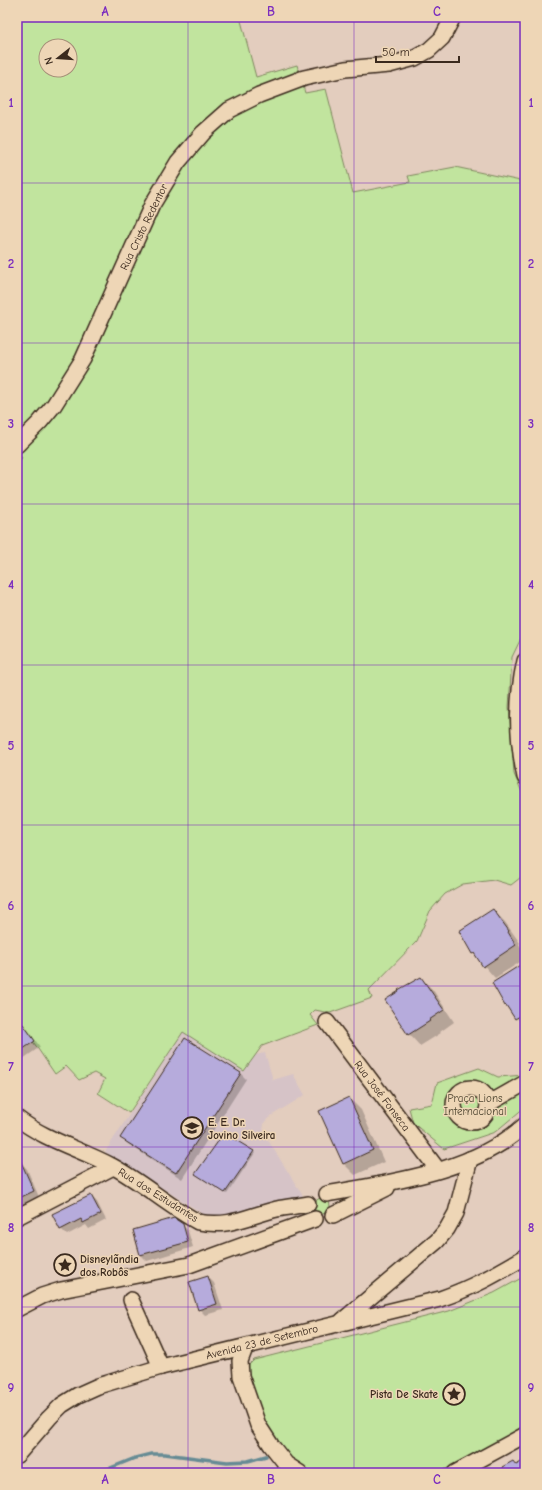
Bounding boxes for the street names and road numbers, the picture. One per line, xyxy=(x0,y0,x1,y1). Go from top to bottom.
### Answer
street label: Rua Cristo Redentor xyxy=(117,181,171,272)
street label: Rua José Fonseca xyxy=(351,1058,413,1134)
street label: Rua dos Estudantes xyxy=(116,1165,201,1225)
street label: Avenida 23 de Setembro xyxy=(205,1322,320,1362)

